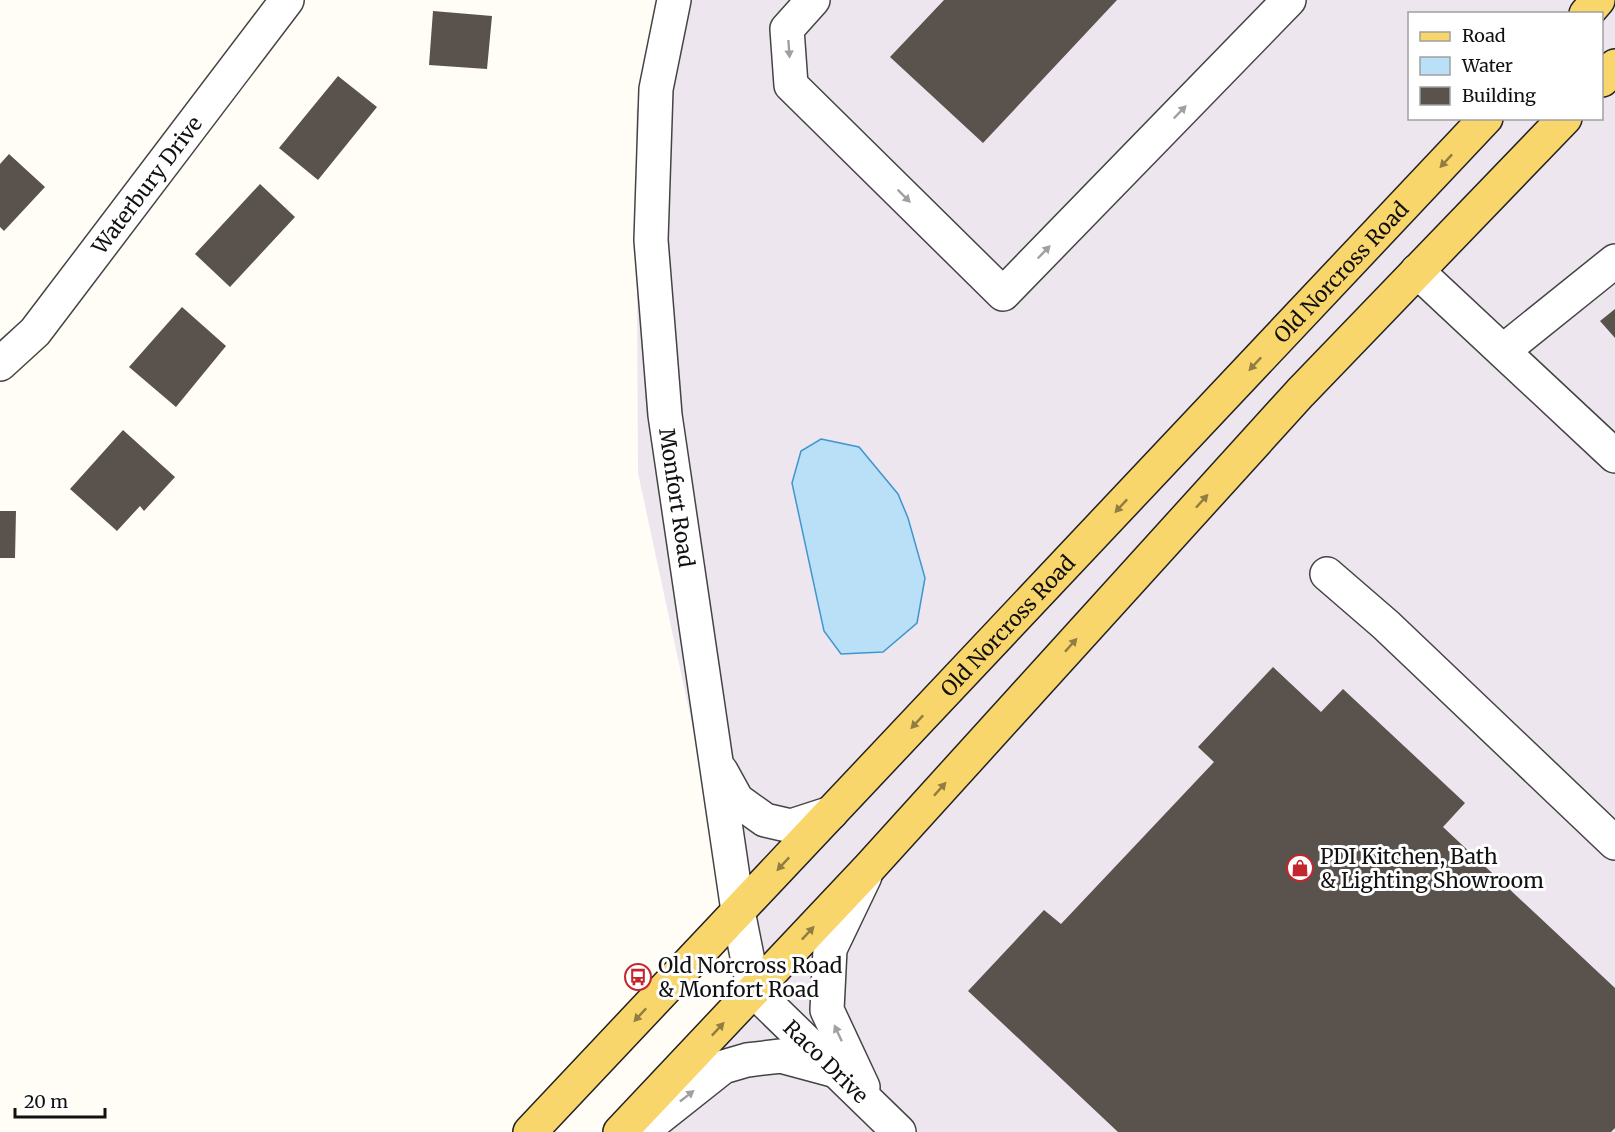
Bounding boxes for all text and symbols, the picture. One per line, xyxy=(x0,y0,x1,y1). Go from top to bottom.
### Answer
legend xyxy=(1408,12,1603,120)
text: Road xyxy=(1462,24,1506,47)
one-way arrow xyxy=(784,39,794,58)
text: Water xyxy=(1461,54,1513,77)
text: Building xyxy=(1462,84,1536,107)
one-way arrow xyxy=(1173,105,1187,120)
street label: Waterbury Drive xyxy=(85,111,208,260)
one-way arrow xyxy=(1440,153,1453,168)
one-way arrow xyxy=(897,189,911,203)
street label: Old Norcross Road xyxy=(1268,195,1414,348)
one-way arrow xyxy=(1037,245,1051,260)
one-way arrow xyxy=(1248,357,1262,371)
street label: Monfort Road xyxy=(654,426,701,569)
one-way arrow xyxy=(1195,493,1209,508)
one-way arrow xyxy=(1114,498,1128,513)
street label: Old Norcross Road xyxy=(934,549,1081,702)
one-way arrow xyxy=(1064,638,1077,653)
one-way arrow xyxy=(910,714,924,729)
one-way arrow xyxy=(933,782,947,797)
place label: PDI Kitchen, Bath & Lighting Showroom xyxy=(1320,843,1544,894)
shop icon: PDI Kitchen, Bath & Lighting Showroom xyxy=(1285,853,1315,883)
one-way arrow xyxy=(776,856,790,871)
one-way arrow xyxy=(801,926,814,941)
place label: Old Norcross Road & Monfort Road xyxy=(658,952,843,1003)
bus stop icon: Old Norcross Road & Monfort Road xyxy=(623,962,653,992)
one-way arrow xyxy=(634,1007,648,1021)
street label: Raco Drive xyxy=(778,1014,874,1109)
one-way arrow xyxy=(711,1022,725,1036)
one-way arrow xyxy=(834,1025,843,1042)
scale bar xyxy=(15,1081,105,1119)
one-way arrow xyxy=(679,1089,695,1102)
text: 20 m xyxy=(24,1090,68,1113)

